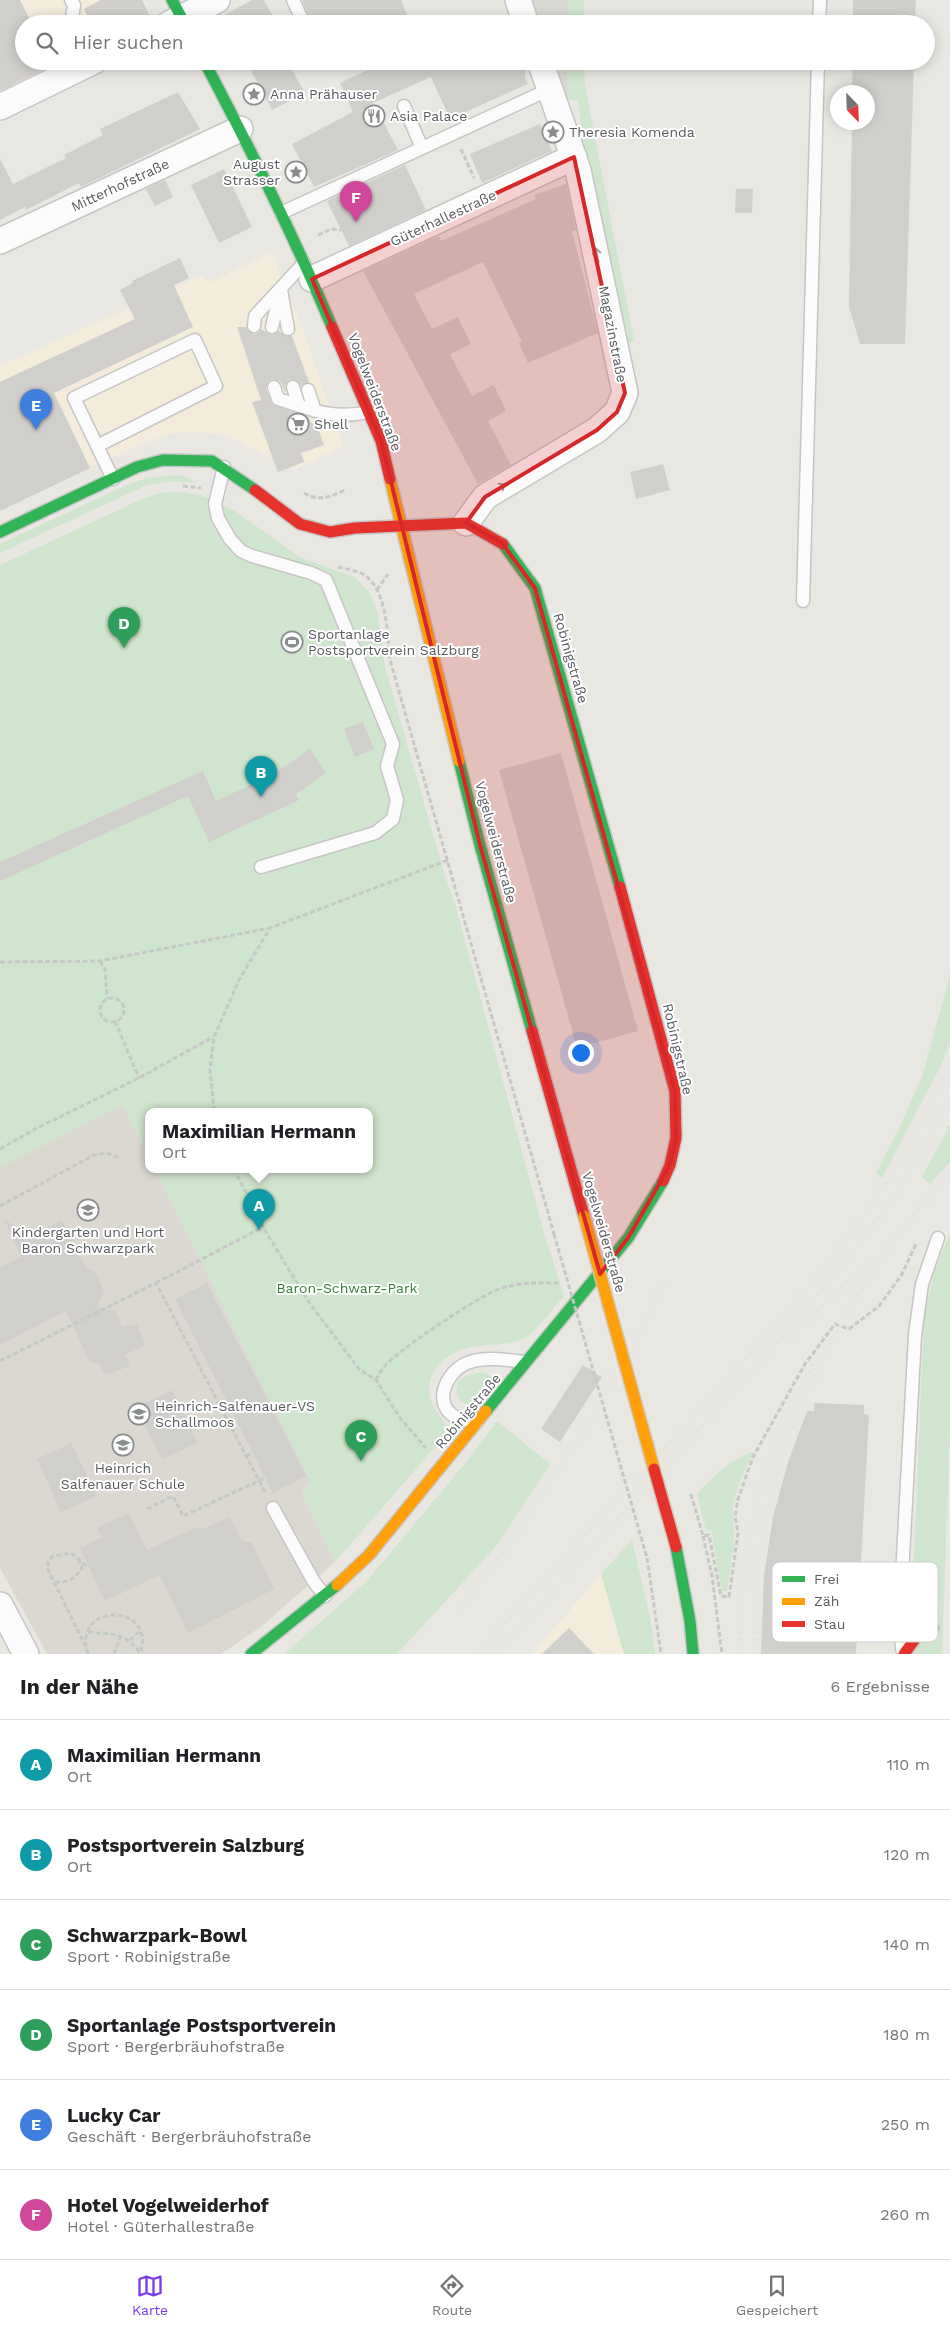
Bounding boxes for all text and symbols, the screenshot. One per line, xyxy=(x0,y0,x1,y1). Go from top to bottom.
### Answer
search box xyxy=(15,15,935,70)
icon: search xyxy=(33,29,61,57)
text: Hier suchen xyxy=(73,31,184,54)
place icon: Anna Prähauser xyxy=(242,82,266,106)
north arrow xyxy=(830,85,875,130)
place label: Anna Prähauser xyxy=(270,86,378,102)
restaurant icon: Asia Palace xyxy=(362,104,386,128)
place label: Asia Palace xyxy=(390,108,467,124)
place icon: Theresia Komenda xyxy=(541,120,565,144)
place label: Theresia Komenda xyxy=(569,124,695,140)
street label: Mitterhofstraße xyxy=(69,155,171,215)
place label: August Strasser xyxy=(223,156,280,188)
place icon: August Strasser xyxy=(284,160,308,184)
pin: F xyxy=(340,181,372,222)
street label: Güterhallestraße xyxy=(387,186,499,250)
one-way arrow xyxy=(592,247,601,263)
street label: Magazinstraße xyxy=(596,284,630,384)
street label: Vogelweiderstraße xyxy=(345,331,405,453)
pin: E xyxy=(20,389,52,430)
supermarket icon: Shell xyxy=(286,412,310,436)
place label: Shell xyxy=(314,416,349,432)
one-way arrow xyxy=(491,483,505,493)
pin: D xyxy=(108,607,140,648)
street label: Robinigstraße xyxy=(550,611,592,705)
place label: Sportanlage Postsportverein Salzburg xyxy=(308,626,479,658)
sports icon: Sportanlage Postsportverein Salzburg xyxy=(280,630,304,654)
pin: B xyxy=(245,756,277,797)
street label: Vogelweiderstraße xyxy=(472,779,520,905)
street label: Robinigstraße xyxy=(660,1002,696,1096)
your location xyxy=(568,1040,594,1066)
popup xyxy=(145,1108,373,1173)
text: Maximilian Hermann xyxy=(162,1120,356,1143)
text: Ort xyxy=(162,1143,187,1162)
street label: Vogelweiderstraße xyxy=(579,1170,629,1294)
pin: A xyxy=(243,1189,275,1230)
school or university icon: Kindergarten und Hort Baron Schwarzpark xyxy=(76,1198,100,1222)
place label: Kindergarten und Hort Baron Schwarzpark xyxy=(12,1224,164,1256)
park label: Baron-Schwarz-Park xyxy=(276,1280,418,1296)
street label: Robinigstraße xyxy=(432,1370,504,1452)
place label: Heinrich-Salfenauer-VS Schallmoos xyxy=(155,1398,315,1430)
school or university icon: Heinrich-Salfenauer-VS Schallmoos xyxy=(127,1402,151,1426)
pin: C xyxy=(345,1420,377,1461)
school or university icon: Heinrich Salfenauer Schule xyxy=(111,1433,135,1457)
place label: Heinrich Salfenauer Schule xyxy=(61,1460,185,1492)
legend xyxy=(772,1562,938,1642)
text: Frei xyxy=(814,1571,839,1587)
text: Zäh xyxy=(814,1593,839,1609)
text: Stau xyxy=(814,1616,845,1632)
text: In der Nähe xyxy=(20,1674,139,1699)
text: 6 Ergebnisse xyxy=(830,1677,930,1696)
text: Maximilian Hermann xyxy=(67,1744,261,1767)
text: A xyxy=(31,1755,41,1774)
text: 110 m xyxy=(887,1755,930,1774)
text: Ort xyxy=(67,1767,92,1786)
text: Postsportverein Salzburg xyxy=(67,1834,304,1857)
text: B xyxy=(31,1845,41,1864)
text: 120 m xyxy=(884,1845,930,1864)
text: Ort xyxy=(67,1857,92,1876)
text: Schwarzpark-Bowl xyxy=(67,1924,247,1947)
text: C xyxy=(31,1935,41,1954)
text: 140 m xyxy=(883,1935,930,1954)
text: Sport · Robinigstraße xyxy=(67,1947,231,1966)
text: Sportanlage Postsportverein xyxy=(67,2014,336,2037)
text: D xyxy=(30,2025,42,2044)
text: 180 m xyxy=(883,2025,930,2044)
text: Sport · Bergerbräuhofstraße xyxy=(67,2037,285,2056)
text: Lucky Car xyxy=(67,2104,161,2127)
text: E xyxy=(31,2115,41,2134)
text: 250 m xyxy=(881,2115,930,2134)
text: Geschäft · Bergerbräuhofstraße xyxy=(67,2127,311,2146)
text: Hotel Vogelweiderhof xyxy=(67,2194,269,2217)
text: F xyxy=(31,2205,41,2224)
text: 260 m xyxy=(880,2205,930,2224)
text: Hotel · Güterhallestraße xyxy=(67,2217,254,2236)
tab: Karte xyxy=(132,2272,168,2318)
tab: Route xyxy=(432,2272,472,2318)
tab: Gespeichert xyxy=(736,2272,818,2318)

